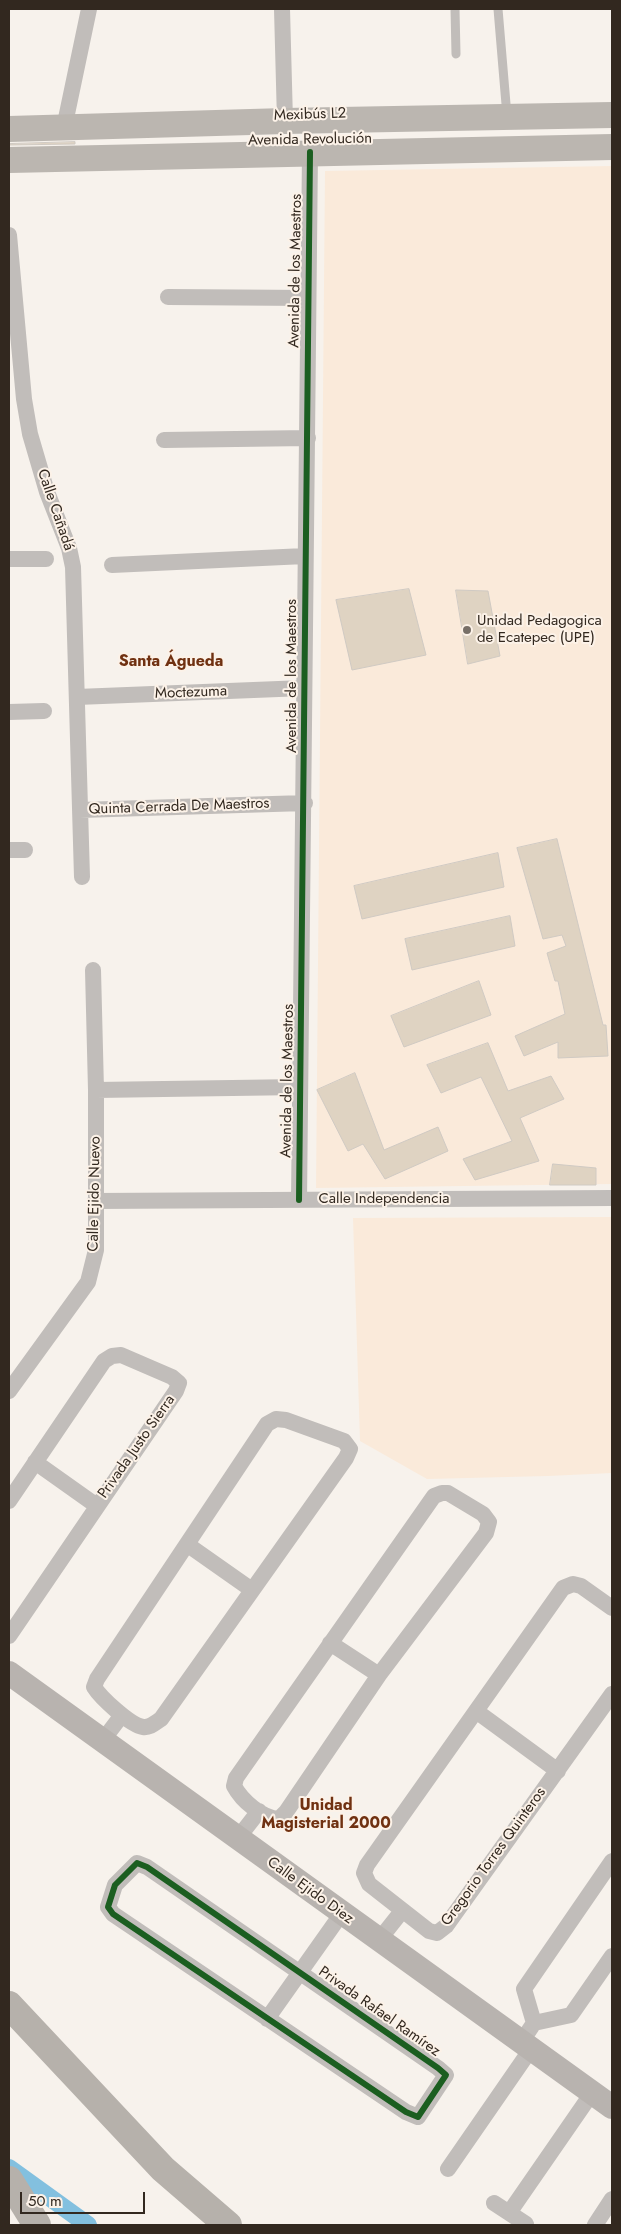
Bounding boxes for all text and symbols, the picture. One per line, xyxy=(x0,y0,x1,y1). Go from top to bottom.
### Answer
street label: Mexibús L2 xyxy=(274,105,346,125)
street label: Avenida Revolución xyxy=(248,130,372,150)
street label: Avenida de los Maestros xyxy=(286,194,306,348)
street label: Calle Cañadá xyxy=(33,467,77,553)
street label: Avenida de los Maestros xyxy=(283,599,301,753)
place label: Unidad Pedagogica de Ecatepec (UPE) xyxy=(477,612,602,647)
marker: Unidad Pedagogica de Ecatepec (UPE) xyxy=(461,624,473,636)
district label: Santa Águeda xyxy=(119,652,223,672)
street label: Moctezuma xyxy=(155,683,227,703)
street label: Quinta Cerrada De Maestros xyxy=(88,795,270,819)
street label: Avenida de los Maestros xyxy=(278,1004,298,1158)
street label: Calle Ejido Nuevo xyxy=(85,1136,105,1252)
street label: Calle Independencia xyxy=(318,1190,450,1208)
street label: Privada Justo Sierra xyxy=(95,1392,179,1502)
street label: Gregorio Torres Quinteros xyxy=(438,1784,550,1930)
district label: Unidad Magisterial 2000 xyxy=(261,1796,391,1834)
street label: Calle Ejido Diez xyxy=(263,1854,357,1928)
street label: Privada Rafael Ramírez xyxy=(315,1963,443,2061)
scale bar xyxy=(22,2182,148,2214)
text: 50 m xyxy=(28,2190,62,2212)

